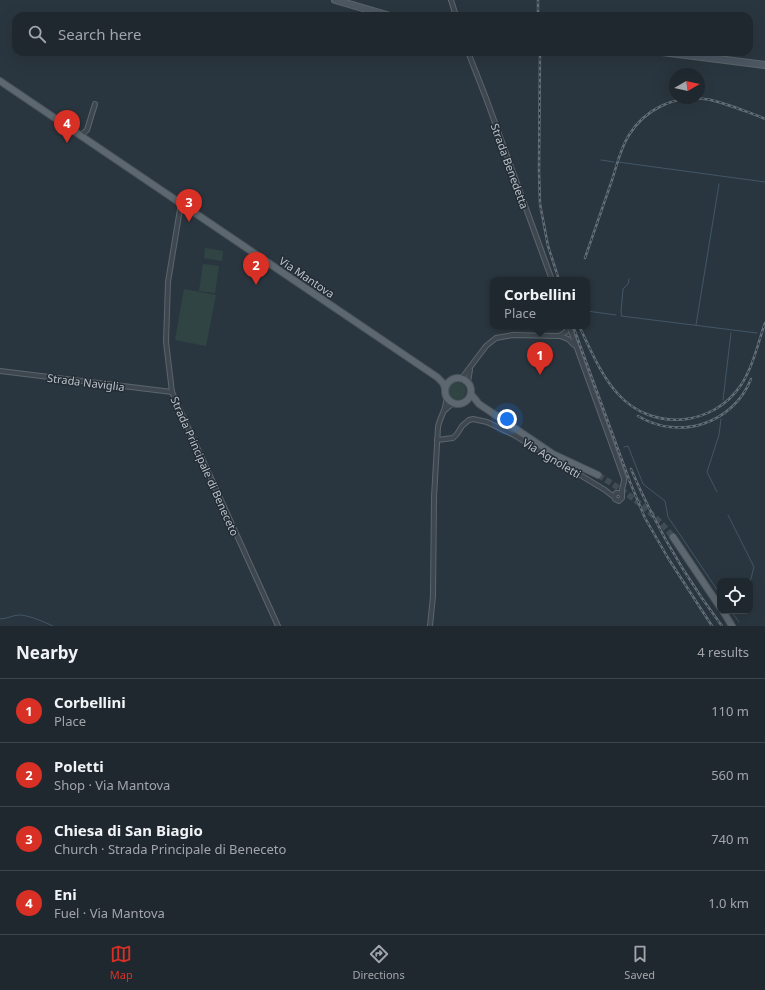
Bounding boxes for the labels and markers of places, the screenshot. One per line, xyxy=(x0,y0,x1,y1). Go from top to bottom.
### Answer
pin: 4 xyxy=(54,110,80,143)
pin: 3 xyxy=(176,189,202,222)
pin: 2 xyxy=(243,252,269,285)
pin: 1 xyxy=(527,342,553,375)

